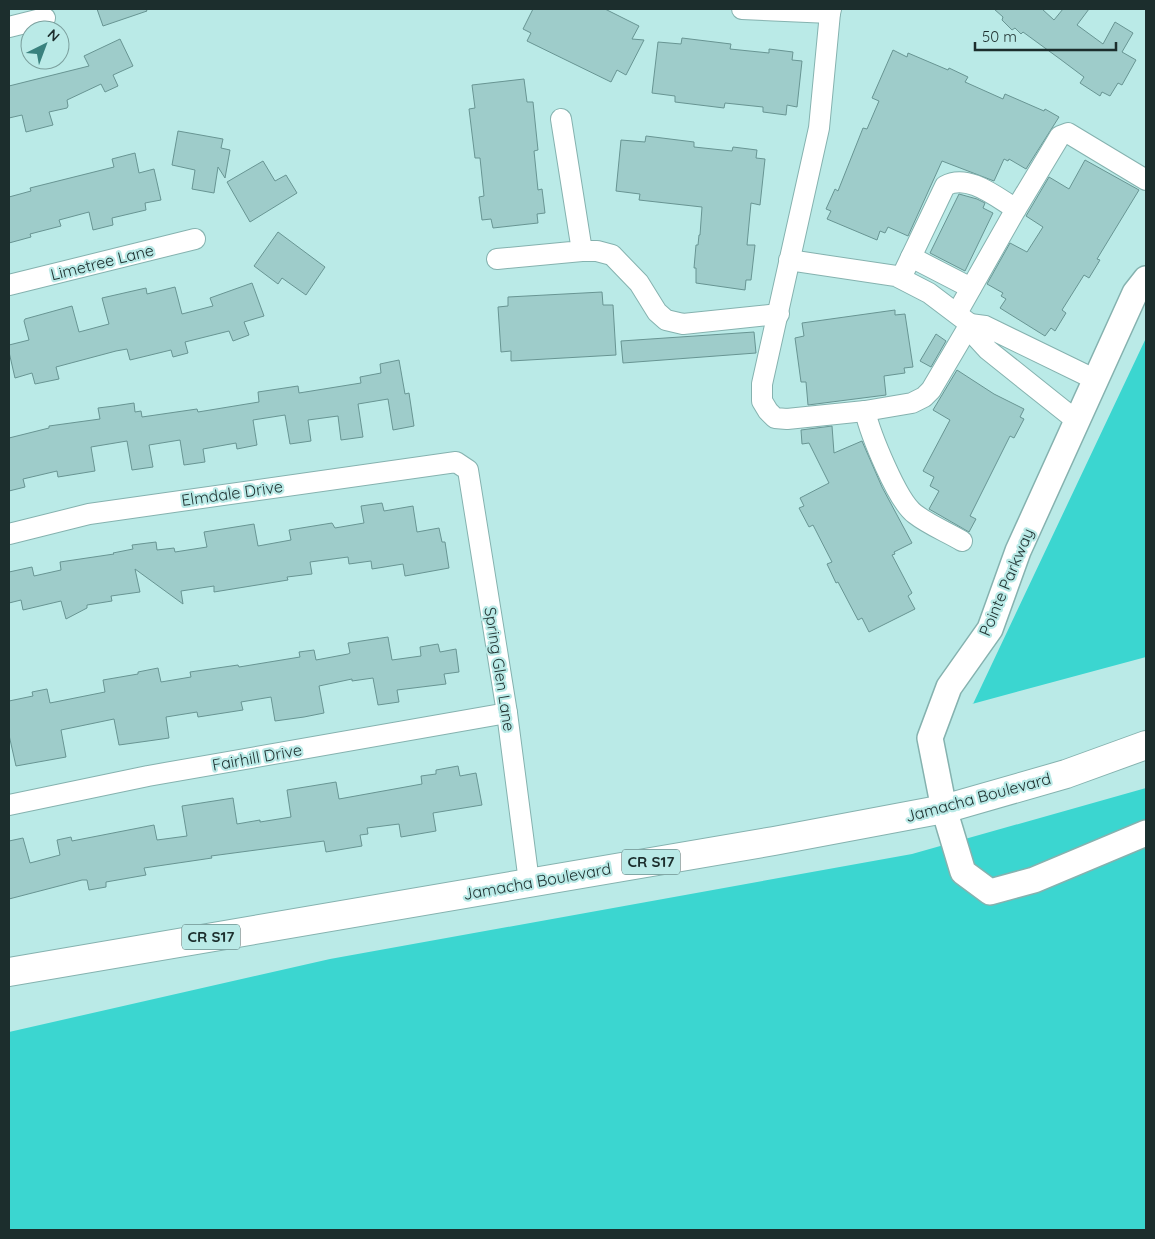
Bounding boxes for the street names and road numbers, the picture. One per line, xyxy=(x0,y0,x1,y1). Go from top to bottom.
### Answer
street label: Limetree Lane xyxy=(48,240,156,284)
street label: Elmdale Drive xyxy=(180,476,284,510)
street label: Pointe Parkway xyxy=(974,525,1038,639)
street label: Spring Glen Lane xyxy=(480,605,520,733)
street label: Fairhill Drive xyxy=(211,739,303,775)
street label: Jamacha Boulevard xyxy=(903,768,1053,826)
road number: CR S17 xyxy=(622,850,680,874)
street label: Jamacha Boulevard xyxy=(461,858,613,904)
road number: CR S17 xyxy=(182,924,240,950)

